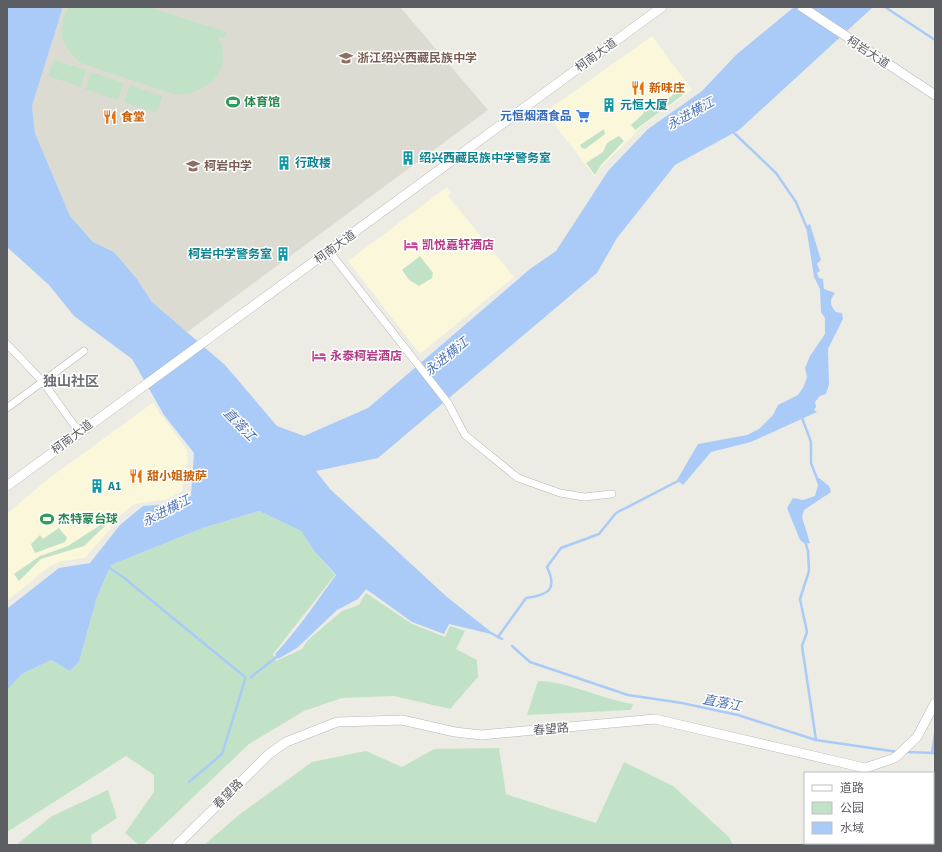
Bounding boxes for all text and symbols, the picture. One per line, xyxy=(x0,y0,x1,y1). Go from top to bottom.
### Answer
street label: 柯岩大道 xyxy=(843,32,892,73)
street label: 柯南大道 xyxy=(572,34,621,76)
school or university icon: 浙江绍兴西藏民族中学 xyxy=(338,50,354,66)
place label: 浙江绍兴西藏民族中学 xyxy=(357,50,477,67)
restaurant icon: 新味庄 xyxy=(630,80,646,96)
place label: 新味庄 xyxy=(649,80,685,97)
water label: 永进横江 xyxy=(663,92,719,134)
sports icon: 体育馆 xyxy=(225,94,241,110)
place label: 体育馆 xyxy=(244,94,280,111)
building icon: 元恒大厦 xyxy=(601,97,617,113)
place label: 元恒大厦 xyxy=(620,97,668,114)
place label: 元恒烟酒食品 xyxy=(500,108,572,125)
supermarket icon: 元恒烟酒食品 xyxy=(575,108,591,124)
restaurant icon: 食堂 xyxy=(102,109,118,125)
place label: 食堂 xyxy=(121,109,145,126)
building icon: 绍兴西藏民族中学警务室 xyxy=(400,150,416,166)
place label: 绍兴西藏民族中学警务室 xyxy=(419,150,551,167)
building icon: 行政楼 xyxy=(276,155,292,171)
place label: 行政楼 xyxy=(295,155,331,172)
school or university icon: 柯岩中学 xyxy=(185,158,201,174)
place label: 柯岩中学 xyxy=(204,158,252,175)
street label: 柯南大道 xyxy=(311,226,360,268)
hotel icon: 凯悦嘉轩酒店 xyxy=(403,237,419,253)
place label: 凯悦嘉轩酒店 xyxy=(422,237,494,254)
place label: 柯岩中学警务室 xyxy=(188,246,272,263)
building icon: 柯岩中学警务室 xyxy=(275,246,291,262)
water label: 永进横江 xyxy=(421,332,474,380)
hotel icon: 永泰柯岩酒店 xyxy=(311,348,327,364)
place label: 永泰柯岩酒店 xyxy=(330,348,402,365)
district label: 独山社区 xyxy=(43,372,99,392)
water label: 直落江 xyxy=(219,404,261,446)
street label: 柯南大道 xyxy=(48,416,97,459)
restaurant icon: 甜小姐披萨 xyxy=(128,468,144,484)
place label: 甜小姐披萨 xyxy=(147,468,207,485)
building icon: A1 xyxy=(89,478,105,494)
place label: A1 xyxy=(107,478,121,495)
water label: 永进横江 xyxy=(139,490,195,531)
sports icon: 杰特蒙台球 xyxy=(39,511,55,527)
place label: 杰特蒙台球 xyxy=(58,511,118,528)
water label: 直落江 xyxy=(701,690,745,716)
street label: 春望路 xyxy=(532,719,570,740)
legend xyxy=(804,772,934,844)
street label: 春望路 xyxy=(210,776,247,813)
text: 道路 xyxy=(840,780,864,797)
text: 公园 xyxy=(840,800,864,817)
text: 水域 xyxy=(840,820,864,837)

